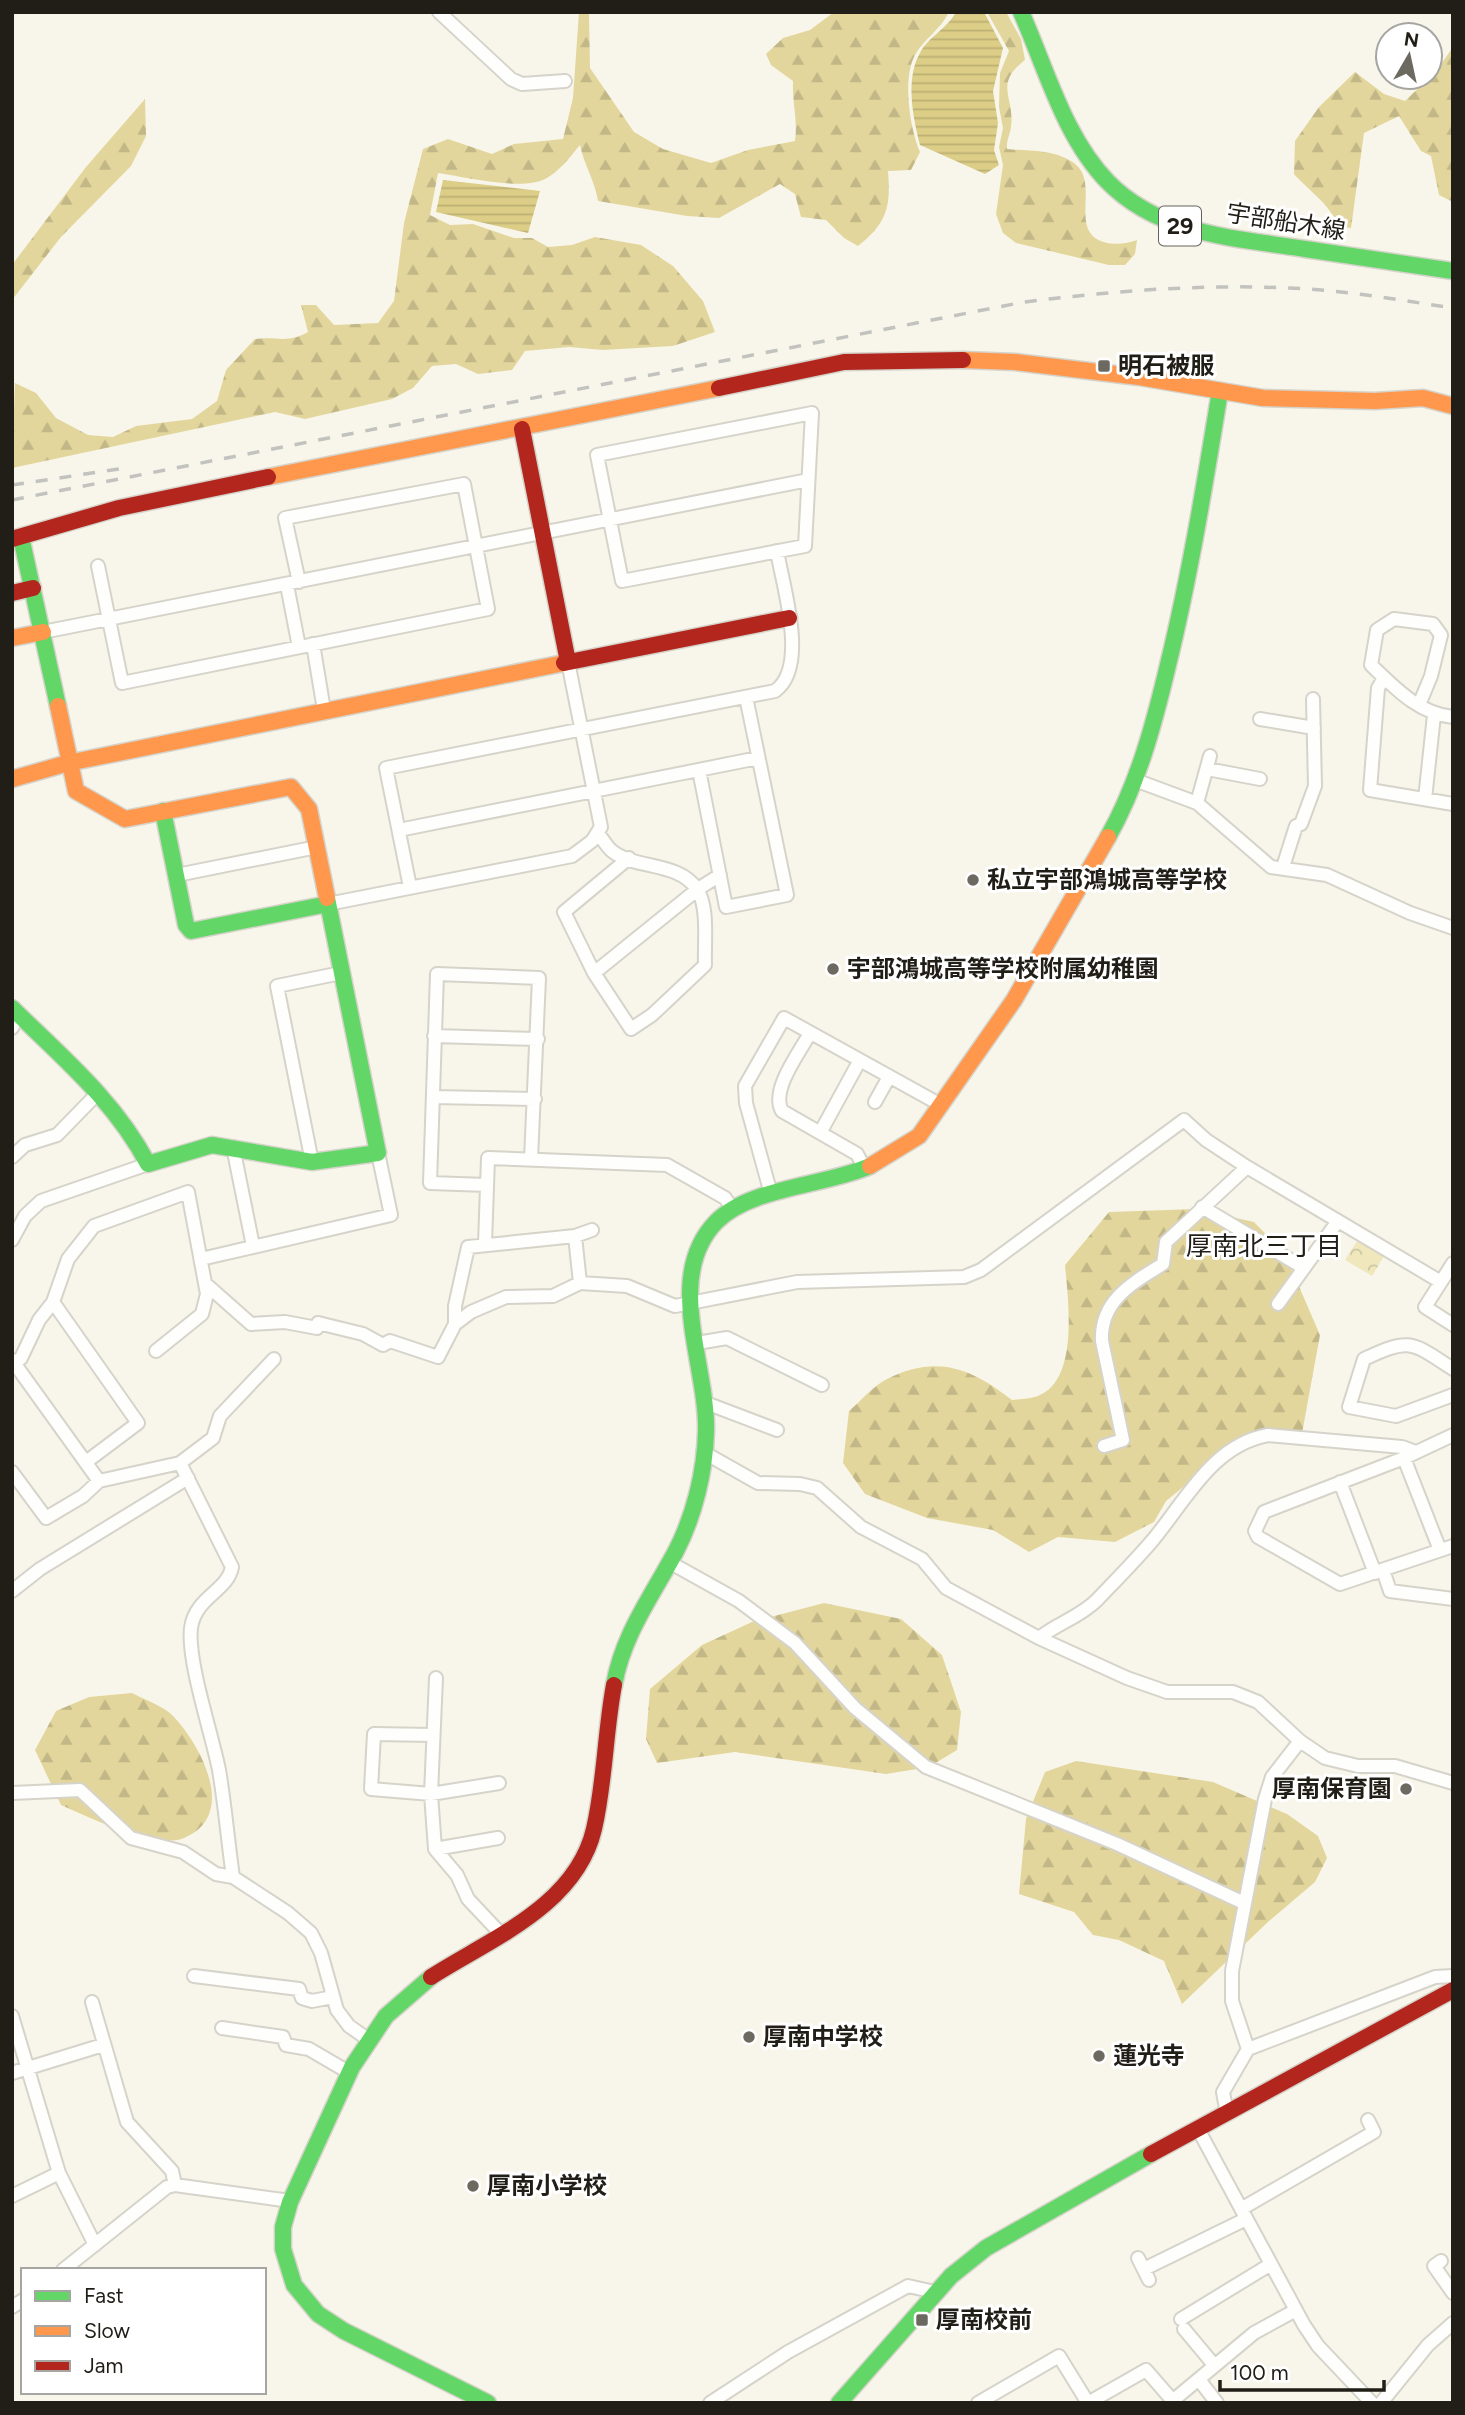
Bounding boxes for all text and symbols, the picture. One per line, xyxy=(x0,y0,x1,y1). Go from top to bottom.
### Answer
north arrow xyxy=(1374,21,1444,91)
text: N xyxy=(1403,27,1421,52)
street label: 宇部船木線 xyxy=(1225,198,1348,245)
road number: 29 xyxy=(1159,206,1201,246)
place label: 明石被服 xyxy=(1118,351,1215,380)
marker: 明石被服 xyxy=(1096,358,1112,374)
place label: 私立宇部鴻城高等学校 xyxy=(987,865,1227,894)
marker: 私立宇部鴻城高等学校 xyxy=(965,872,981,888)
place label: 宇部鴻城高等学校附属幼稚園 xyxy=(847,954,1159,983)
marker: 宇部鴻城高等学校附属幼稚園 xyxy=(825,961,841,977)
district label: 厚南北三丁目 xyxy=(1186,1230,1342,1262)
place label: 厚南保育園 xyxy=(1272,1774,1392,1803)
marker: 厚南保育園 xyxy=(1398,1781,1414,1797)
place label: 厚南中学校 xyxy=(763,2022,883,2051)
marker: 厚南中学校 xyxy=(741,2029,757,2045)
place label: 蓮光寺 xyxy=(1113,2041,1185,2070)
marker: 蓮光寺 xyxy=(1091,2048,1107,2064)
place label: 厚南小学校 xyxy=(487,2171,607,2200)
marker: 厚南小学校 xyxy=(465,2178,481,2194)
legend xyxy=(21,2268,266,2394)
text: Fast xyxy=(84,2283,124,2308)
place label: 厚南校前 xyxy=(936,2305,1032,2334)
marker: 厚南校前 xyxy=(914,2312,930,2328)
text: Slow xyxy=(84,2318,130,2343)
scale bar xyxy=(1220,2348,1384,2392)
text: Jam xyxy=(84,2353,123,2378)
text: 100 m xyxy=(1230,2360,1289,2385)

